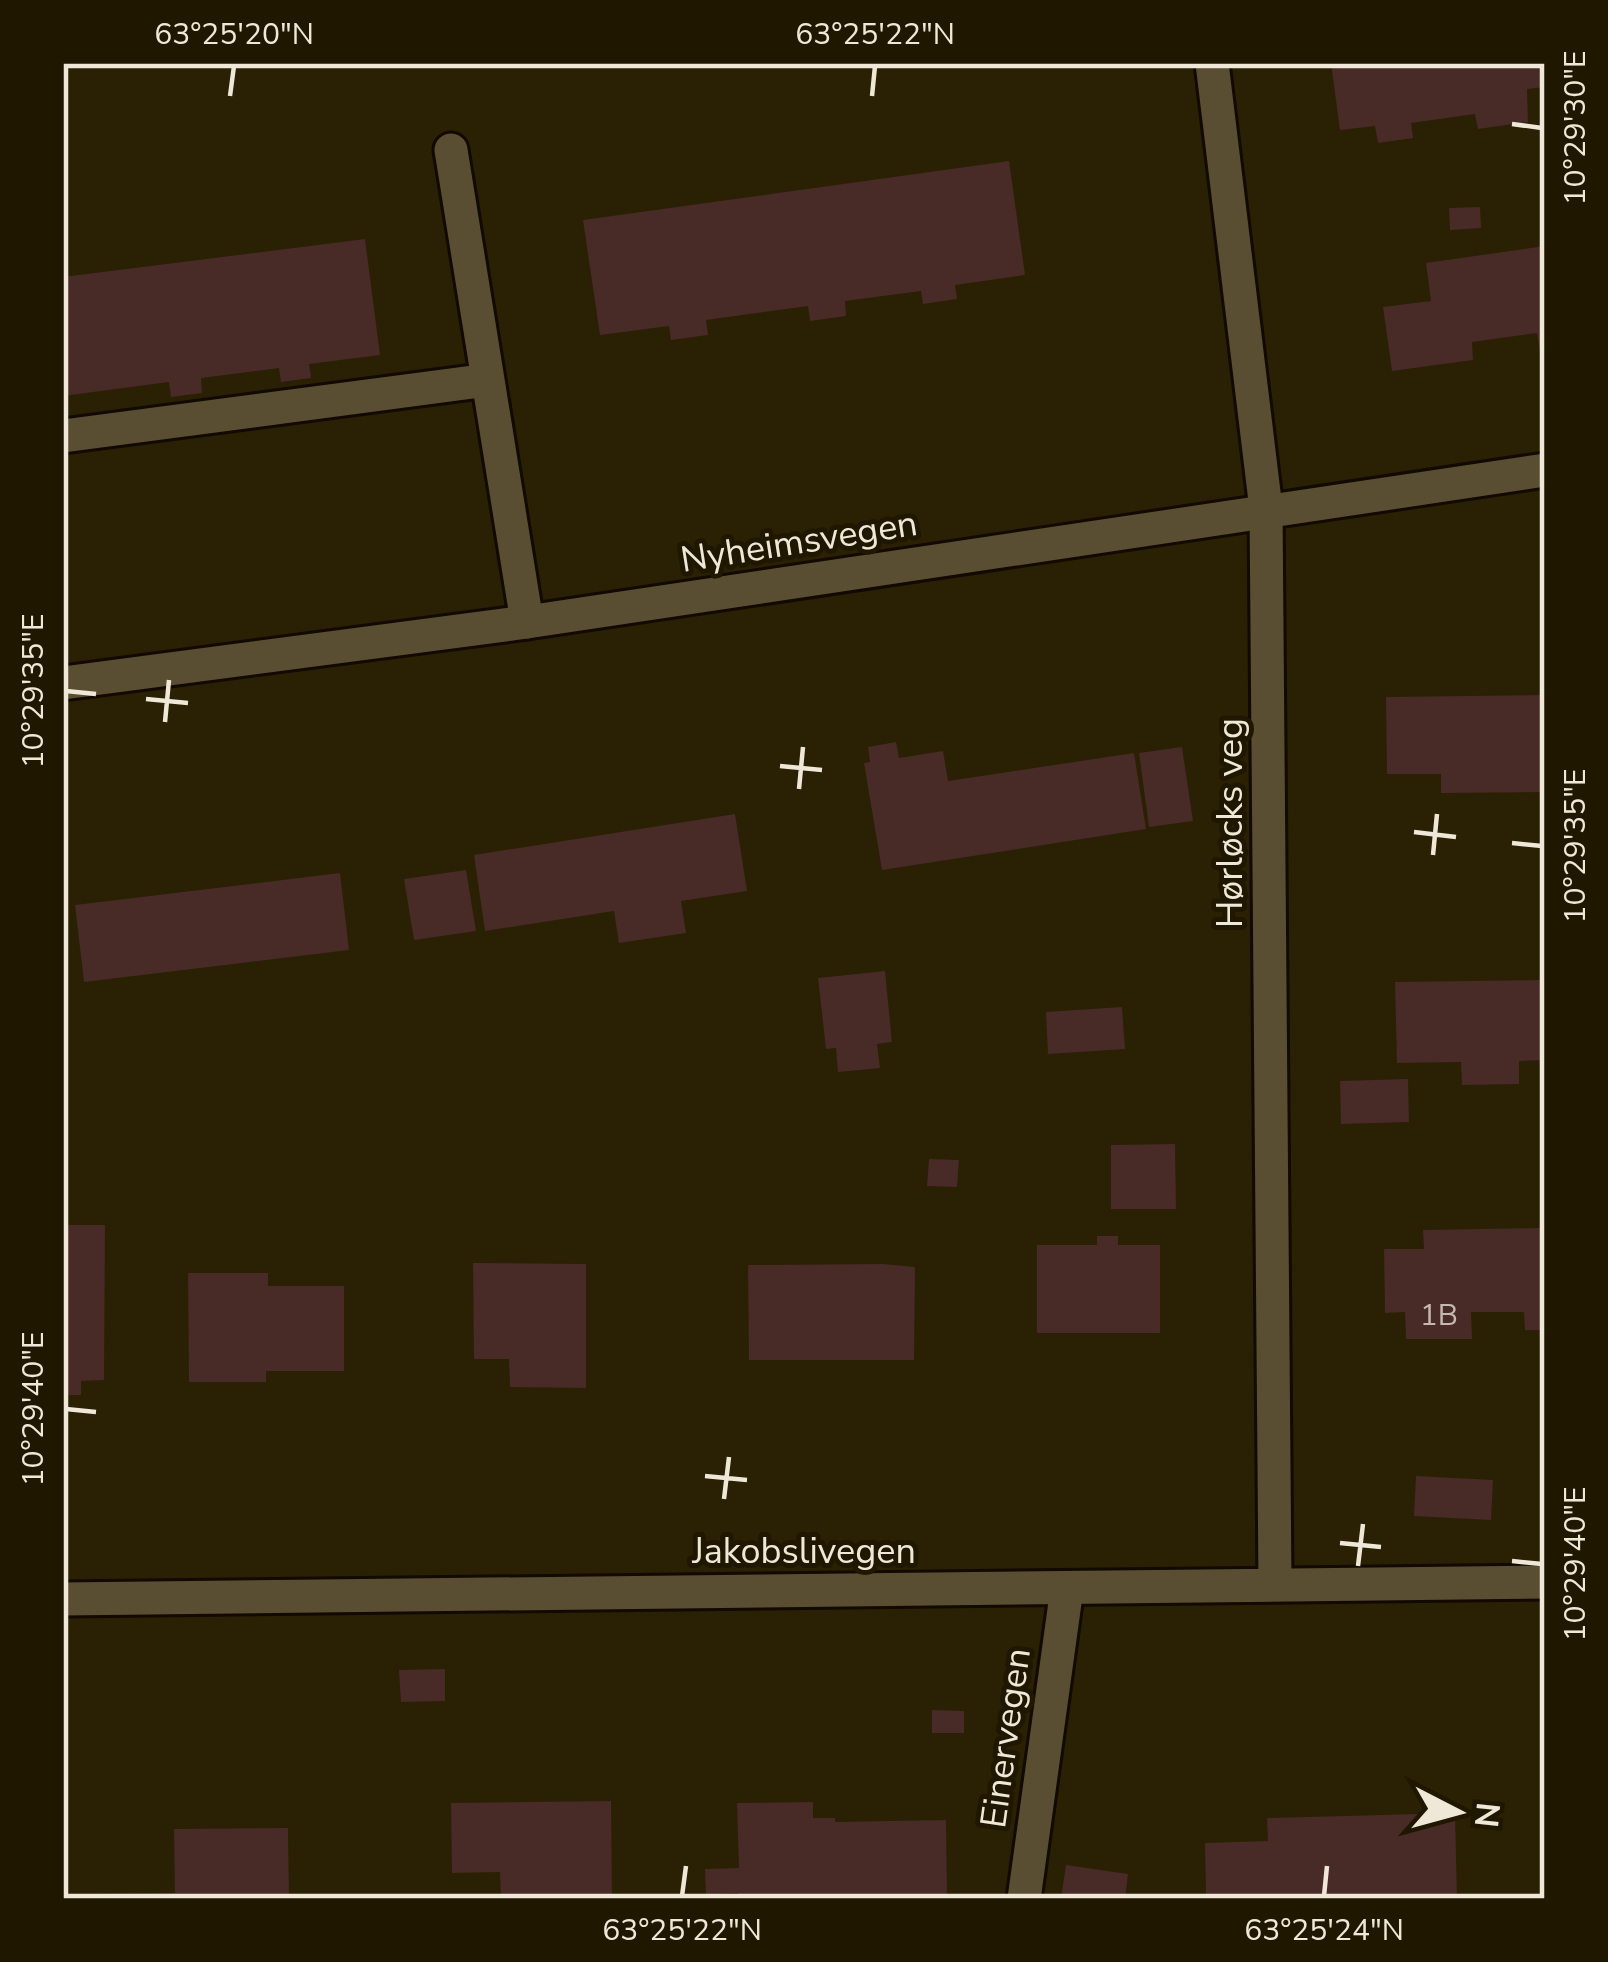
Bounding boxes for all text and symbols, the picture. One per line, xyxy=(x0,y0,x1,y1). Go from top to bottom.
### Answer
text: 63°25'20"N xyxy=(154,14,314,55)
text: 63°25'22"N xyxy=(795,14,955,55)
text: 10°29'30"E xyxy=(1555,51,1596,205)
street label: Nyheimsvegen xyxy=(677,499,921,585)
text: 10°29'35"E xyxy=(13,614,54,768)
street label: Hørløcks veg xyxy=(1206,718,1255,928)
text: 10°29'35"E xyxy=(1555,769,1596,923)
house number: 1B xyxy=(1420,1295,1458,1336)
text: 10°29'40"E xyxy=(13,1332,54,1486)
text: 10°29'40"E xyxy=(1555,1487,1596,1641)
street label: Jakobslivegen xyxy=(691,1527,916,1576)
street label: Einervegen xyxy=(969,1645,1043,1831)
north arrow xyxy=(1398,1752,1518,1872)
text: N xyxy=(1463,1800,1510,1830)
text: 63°25'22"N xyxy=(602,1910,762,1951)
text: 63°25'24"N xyxy=(1244,1910,1404,1951)

